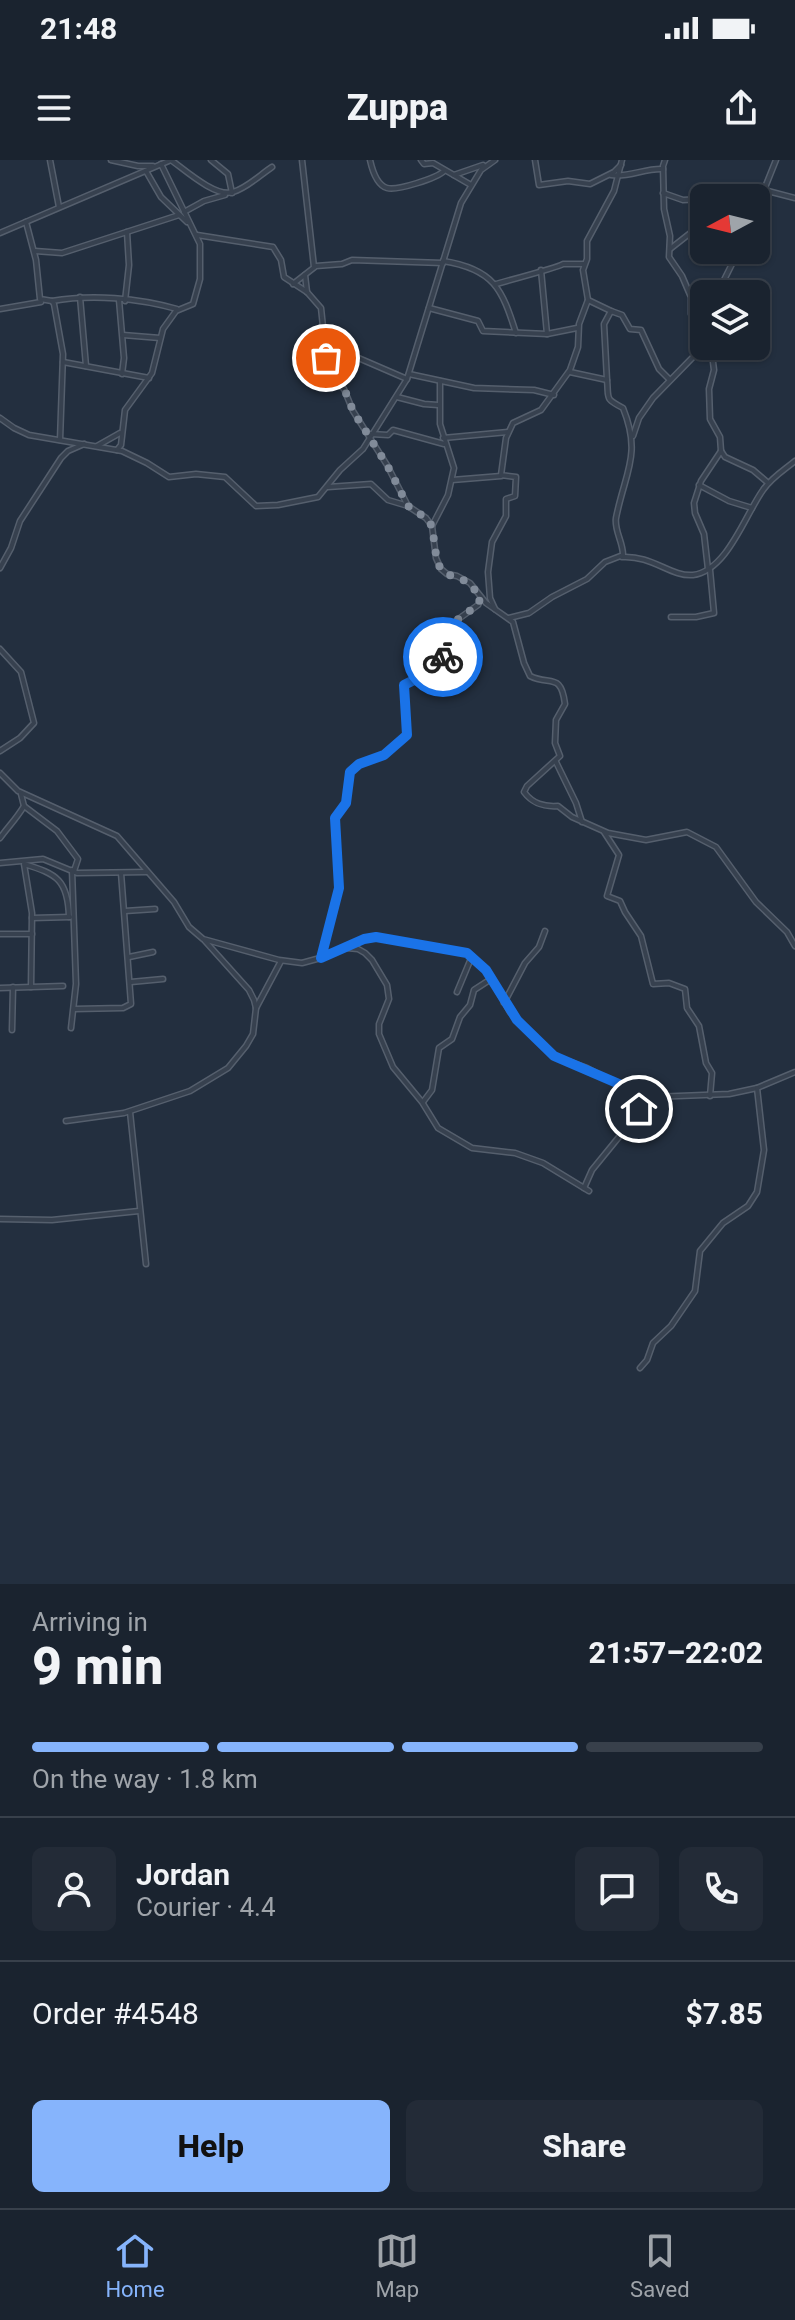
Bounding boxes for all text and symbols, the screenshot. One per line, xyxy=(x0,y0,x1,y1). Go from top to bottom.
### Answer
text: 21:48 xyxy=(40,11,117,46)
icon: menu xyxy=(32,86,76,130)
icon: share xyxy=(719,86,763,130)
text: Zuppa xyxy=(347,87,448,129)
north arrow xyxy=(690,184,770,264)
map controls xyxy=(690,184,770,360)
button: layers xyxy=(690,280,770,360)
pin xyxy=(292,324,360,392)
icon: bag xyxy=(304,336,348,380)
courier xyxy=(403,617,483,697)
icon: bike xyxy=(421,635,465,679)
pin xyxy=(605,1075,673,1143)
icon: home xyxy=(617,1087,661,1131)
text: Arriving in xyxy=(32,1607,148,1637)
text: 21:57–22:02 xyxy=(588,1635,763,1670)
text: 9 min xyxy=(32,1636,163,1697)
text: On the way · 1.8 km xyxy=(32,1764,258,1794)
button: person xyxy=(32,1847,116,1931)
button: chat xyxy=(575,1847,659,1931)
button: phone xyxy=(679,1847,763,1931)
text: Jordan xyxy=(136,1857,230,1892)
text: Courier · 4.4 xyxy=(136,1892,276,1922)
text: Order #4548 xyxy=(32,1996,199,2031)
text: $7.85 xyxy=(685,1996,763,2031)
button: Help xyxy=(32,2100,390,2192)
button: Share xyxy=(406,2100,763,2192)
tab: Home xyxy=(105,2229,165,2302)
tab: Map xyxy=(375,2229,419,2302)
tab: Saved xyxy=(630,2229,690,2302)

